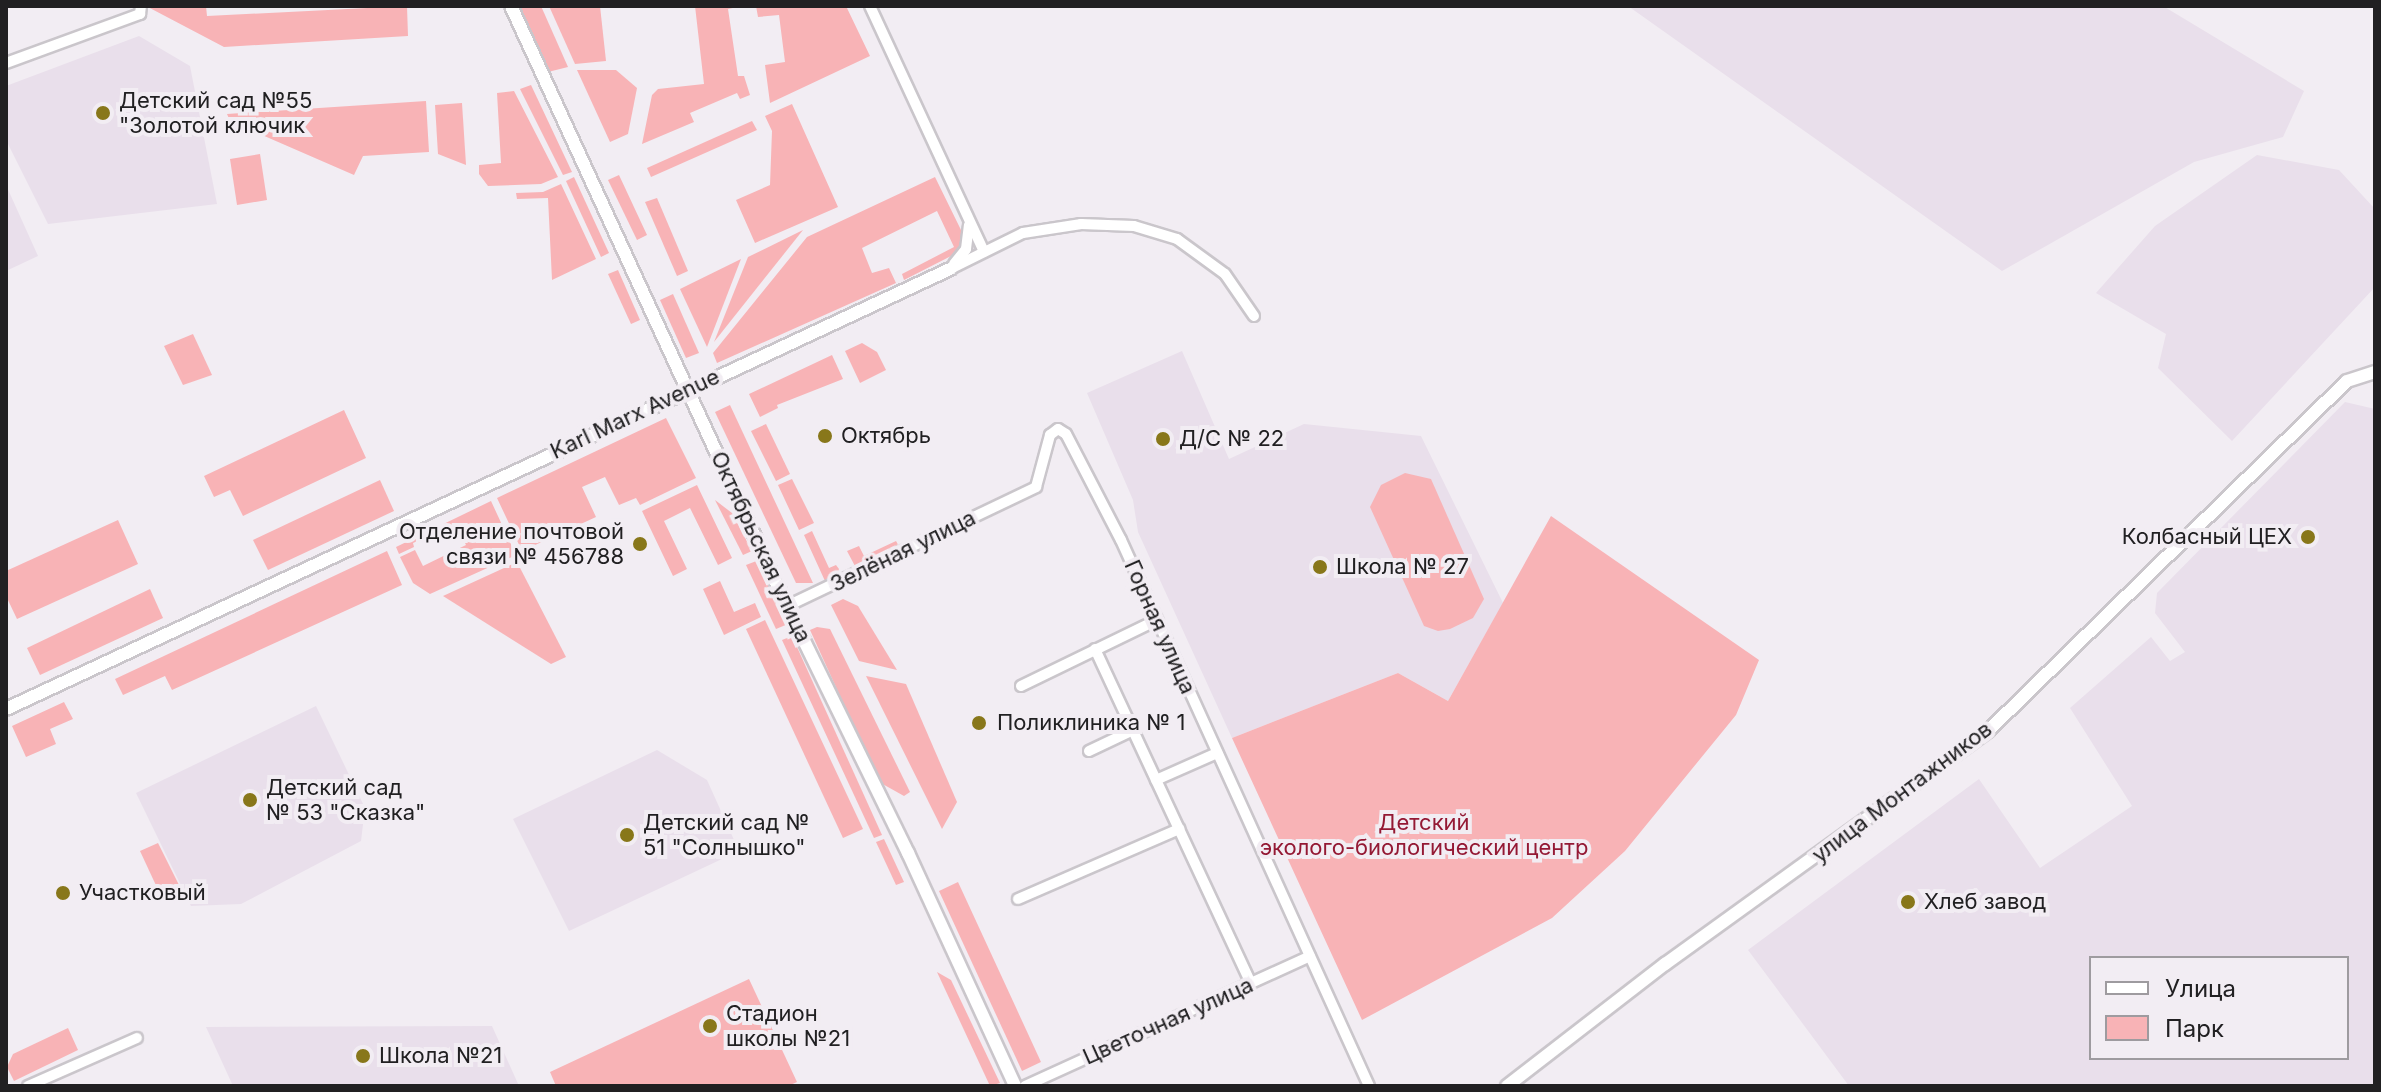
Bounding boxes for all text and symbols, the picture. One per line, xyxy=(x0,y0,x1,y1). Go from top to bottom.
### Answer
place label: Детский сад №55 "Золотой ключик xyxy=(119,87,312,138)
marker: Детский сад №55 "Золотой ключик xyxy=(94,104,112,122)
street label: Karl Marx Avenue xyxy=(546,363,724,465)
place label: Октябрь xyxy=(841,423,931,449)
place label: Д/С № 22 xyxy=(1179,426,1284,452)
marker: Октябрь xyxy=(816,427,834,445)
marker: Д/С № 22 xyxy=(1154,430,1172,448)
street label: Октябрьская улица xyxy=(705,447,817,647)
street label: Зелёная улица xyxy=(826,504,980,598)
place label: Отделение почтовой связи № 456788 xyxy=(399,518,624,570)
place label: Колбасный ЦЕХ xyxy=(2122,524,2292,550)
marker: Колбасный ЦЕХ xyxy=(2299,528,2317,546)
marker: Отделение почтовой связи № 456788 xyxy=(631,535,649,553)
place label: Школа № 27 xyxy=(1336,554,1469,580)
street label: Горная улица xyxy=(1119,556,1201,698)
marker: Школа № 27 xyxy=(1311,558,1329,576)
place label: Поликлиника № 1 xyxy=(997,710,1185,736)
marker: Поликлиника № 1 xyxy=(968,712,990,734)
street label: улица Монтажников xyxy=(1807,716,1997,868)
place label: Детский сад № 53 "Сказка" xyxy=(266,774,425,826)
marker: Детский сад № 53 "Сказка" xyxy=(241,791,259,809)
place label: Детский сад № 51 "Солнышко" xyxy=(643,809,810,860)
park label: Детский эколого-биологический центр xyxy=(1260,809,1588,860)
marker: Детский сад № 51 "Солнышко" xyxy=(618,826,636,844)
place label: Участковый xyxy=(79,880,206,906)
marker: Участковый xyxy=(54,884,72,902)
place label: Хлеб завод xyxy=(1924,889,2046,915)
marker: Хлеб завод xyxy=(1899,893,1917,911)
legend xyxy=(2089,956,2349,1060)
street label: Цветочная улица xyxy=(1079,972,1257,1070)
text: Улица xyxy=(2165,974,2236,1003)
place label: Стадион школы №21 xyxy=(726,1000,850,1052)
text: Парк xyxy=(2165,1014,2224,1043)
marker: Стадион школы №21 xyxy=(701,1017,719,1035)
place label: Школа №21 xyxy=(379,1043,502,1069)
marker: Школа №21 xyxy=(354,1047,372,1065)

